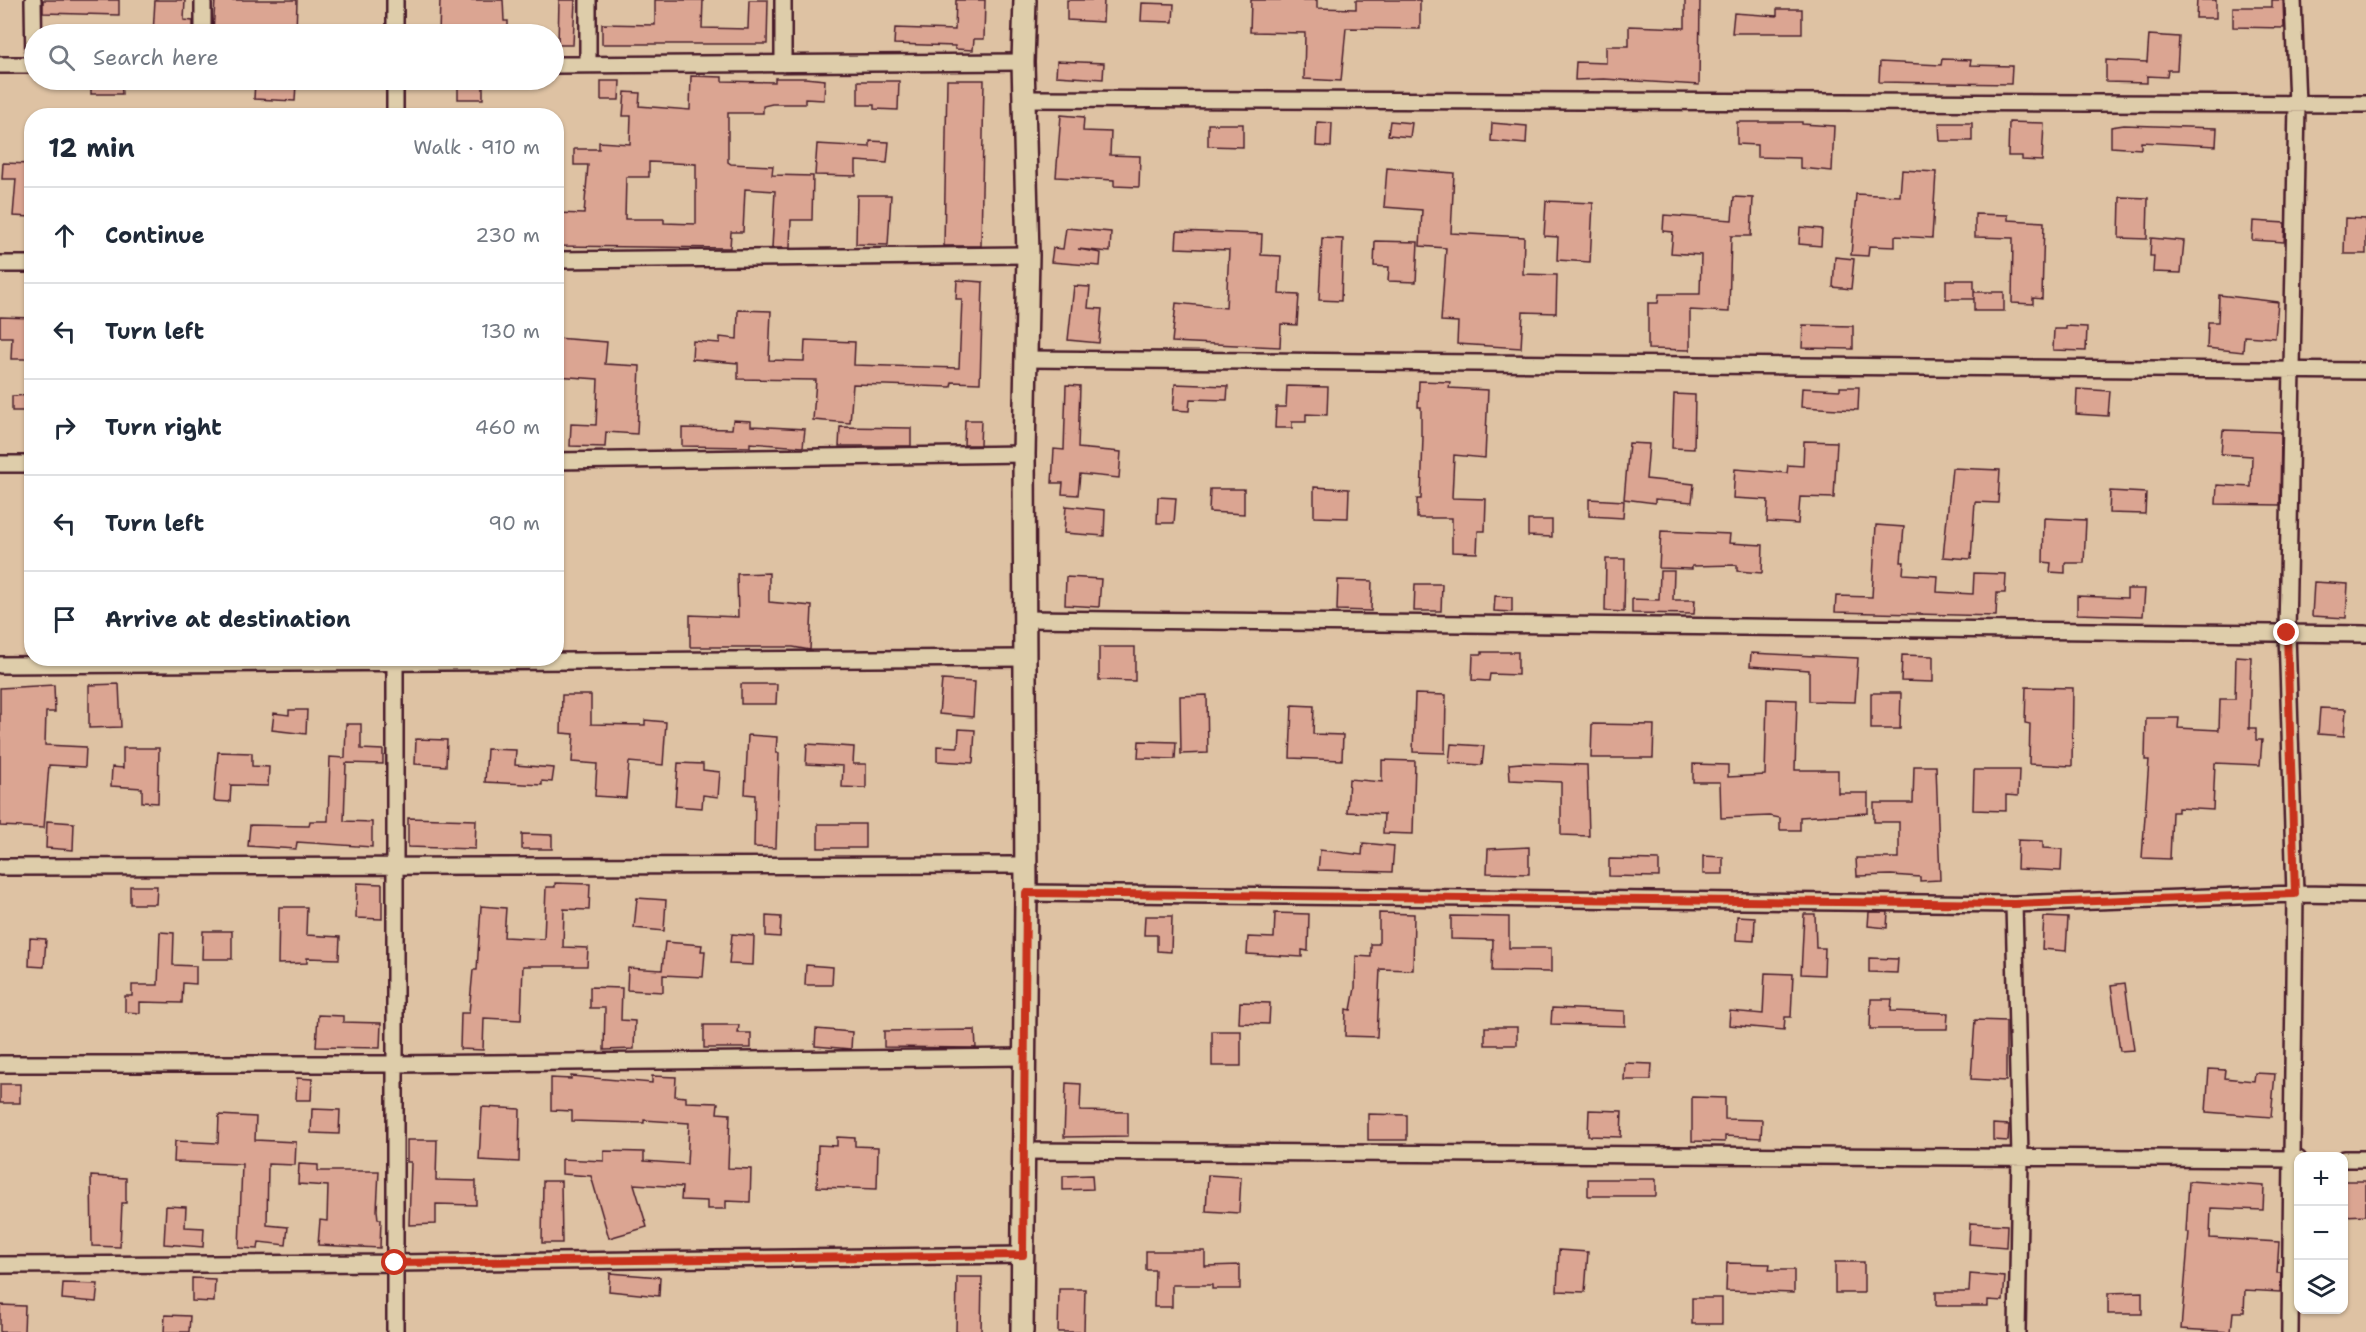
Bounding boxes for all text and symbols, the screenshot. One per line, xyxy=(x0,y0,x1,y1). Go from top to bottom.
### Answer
search box xyxy=(24,24,564,90)
icon: search xyxy=(45,41,78,74)
text: Search here xyxy=(93,43,219,72)
text: 12 min xyxy=(48,130,135,165)
text: Walk · 910 m xyxy=(413,134,540,160)
icon: ahead xyxy=(48,219,81,252)
text: Continue xyxy=(105,221,205,250)
text: 230 m xyxy=(475,222,540,248)
icon: left xyxy=(48,315,81,348)
text: Turn left xyxy=(105,317,204,346)
text: 130 m xyxy=(481,318,540,344)
icon: right xyxy=(48,411,81,444)
text: Turn right xyxy=(105,413,222,442)
text: 460 m xyxy=(475,414,540,440)
icon: left xyxy=(48,507,81,540)
text: Turn left xyxy=(105,509,204,538)
text: 90 m xyxy=(488,510,540,536)
icon: arrive xyxy=(48,603,81,636)
text: Arrive at destination xyxy=(105,605,351,634)
route end xyxy=(2273,619,2299,645)
map controls xyxy=(2294,1152,2348,1314)
button: + xyxy=(2294,1152,2348,1206)
button: − xyxy=(2294,1206,2348,1260)
route start xyxy=(381,1249,407,1275)
button: layers xyxy=(2294,1260,2348,1314)

